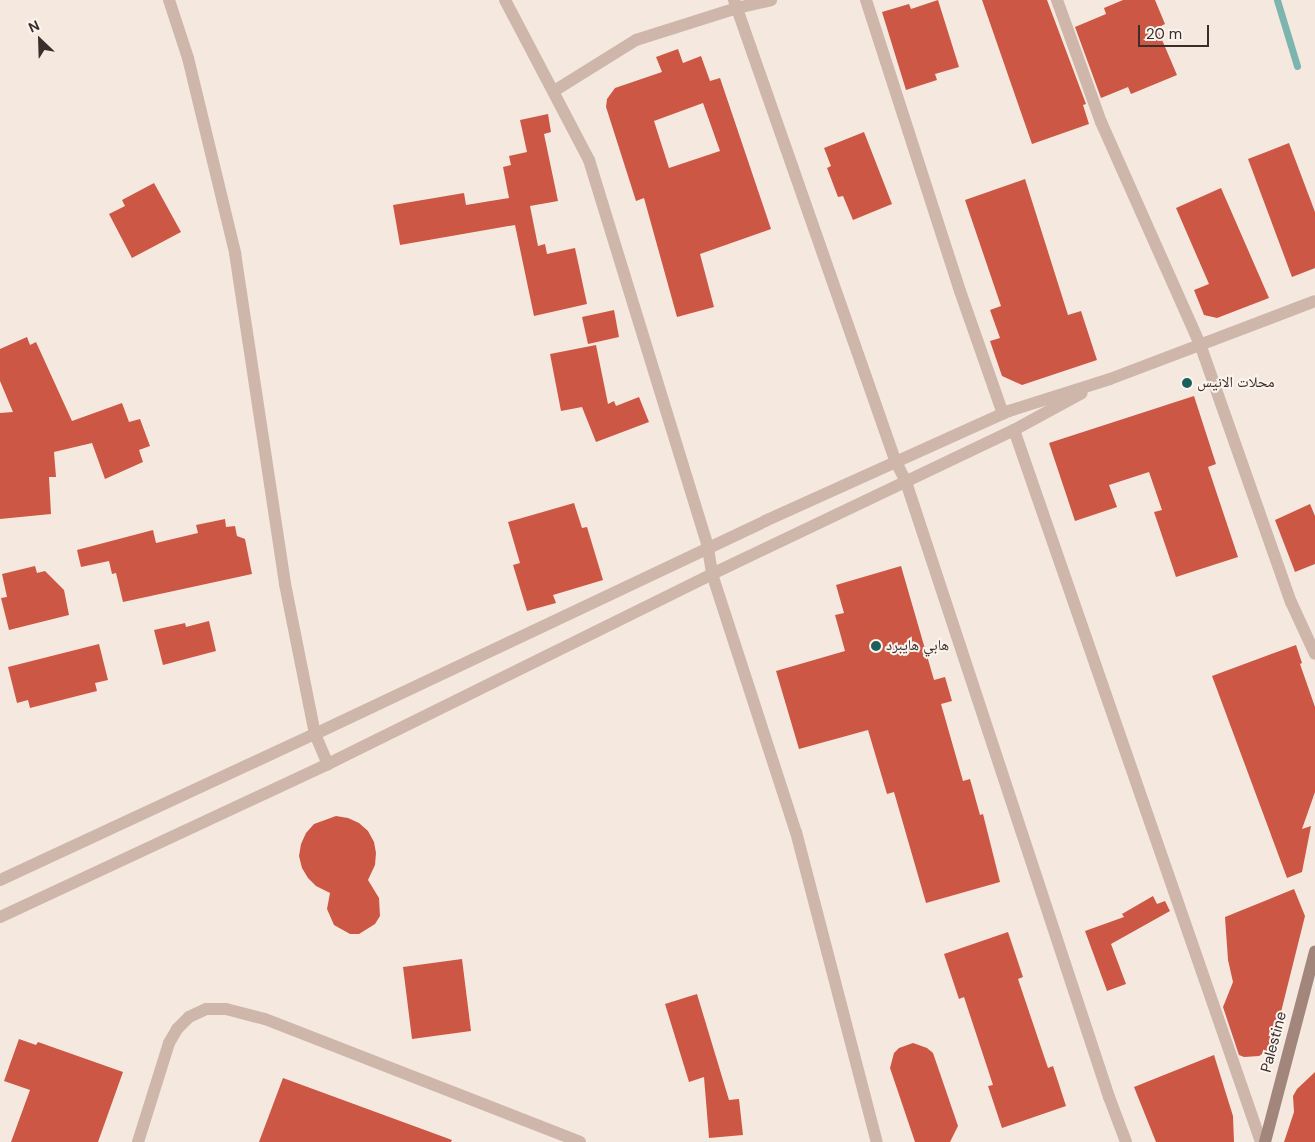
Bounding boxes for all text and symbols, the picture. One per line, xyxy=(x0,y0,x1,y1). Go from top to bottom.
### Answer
north arrow xyxy=(15,15,65,65)
scale bar xyxy=(1140,15,1211,47)
text: N xyxy=(26,16,42,37)
text: 20 m xyxy=(1146,24,1182,44)
place label: محلات الانيس xyxy=(1197,374,1275,392)
marker: محلات الانيس xyxy=(1181,377,1193,389)
place label: هابي هايبرد xyxy=(886,637,949,655)
marker: هابي هايبرد xyxy=(870,640,882,652)
street label: Palestine xyxy=(1257,1010,1291,1074)

